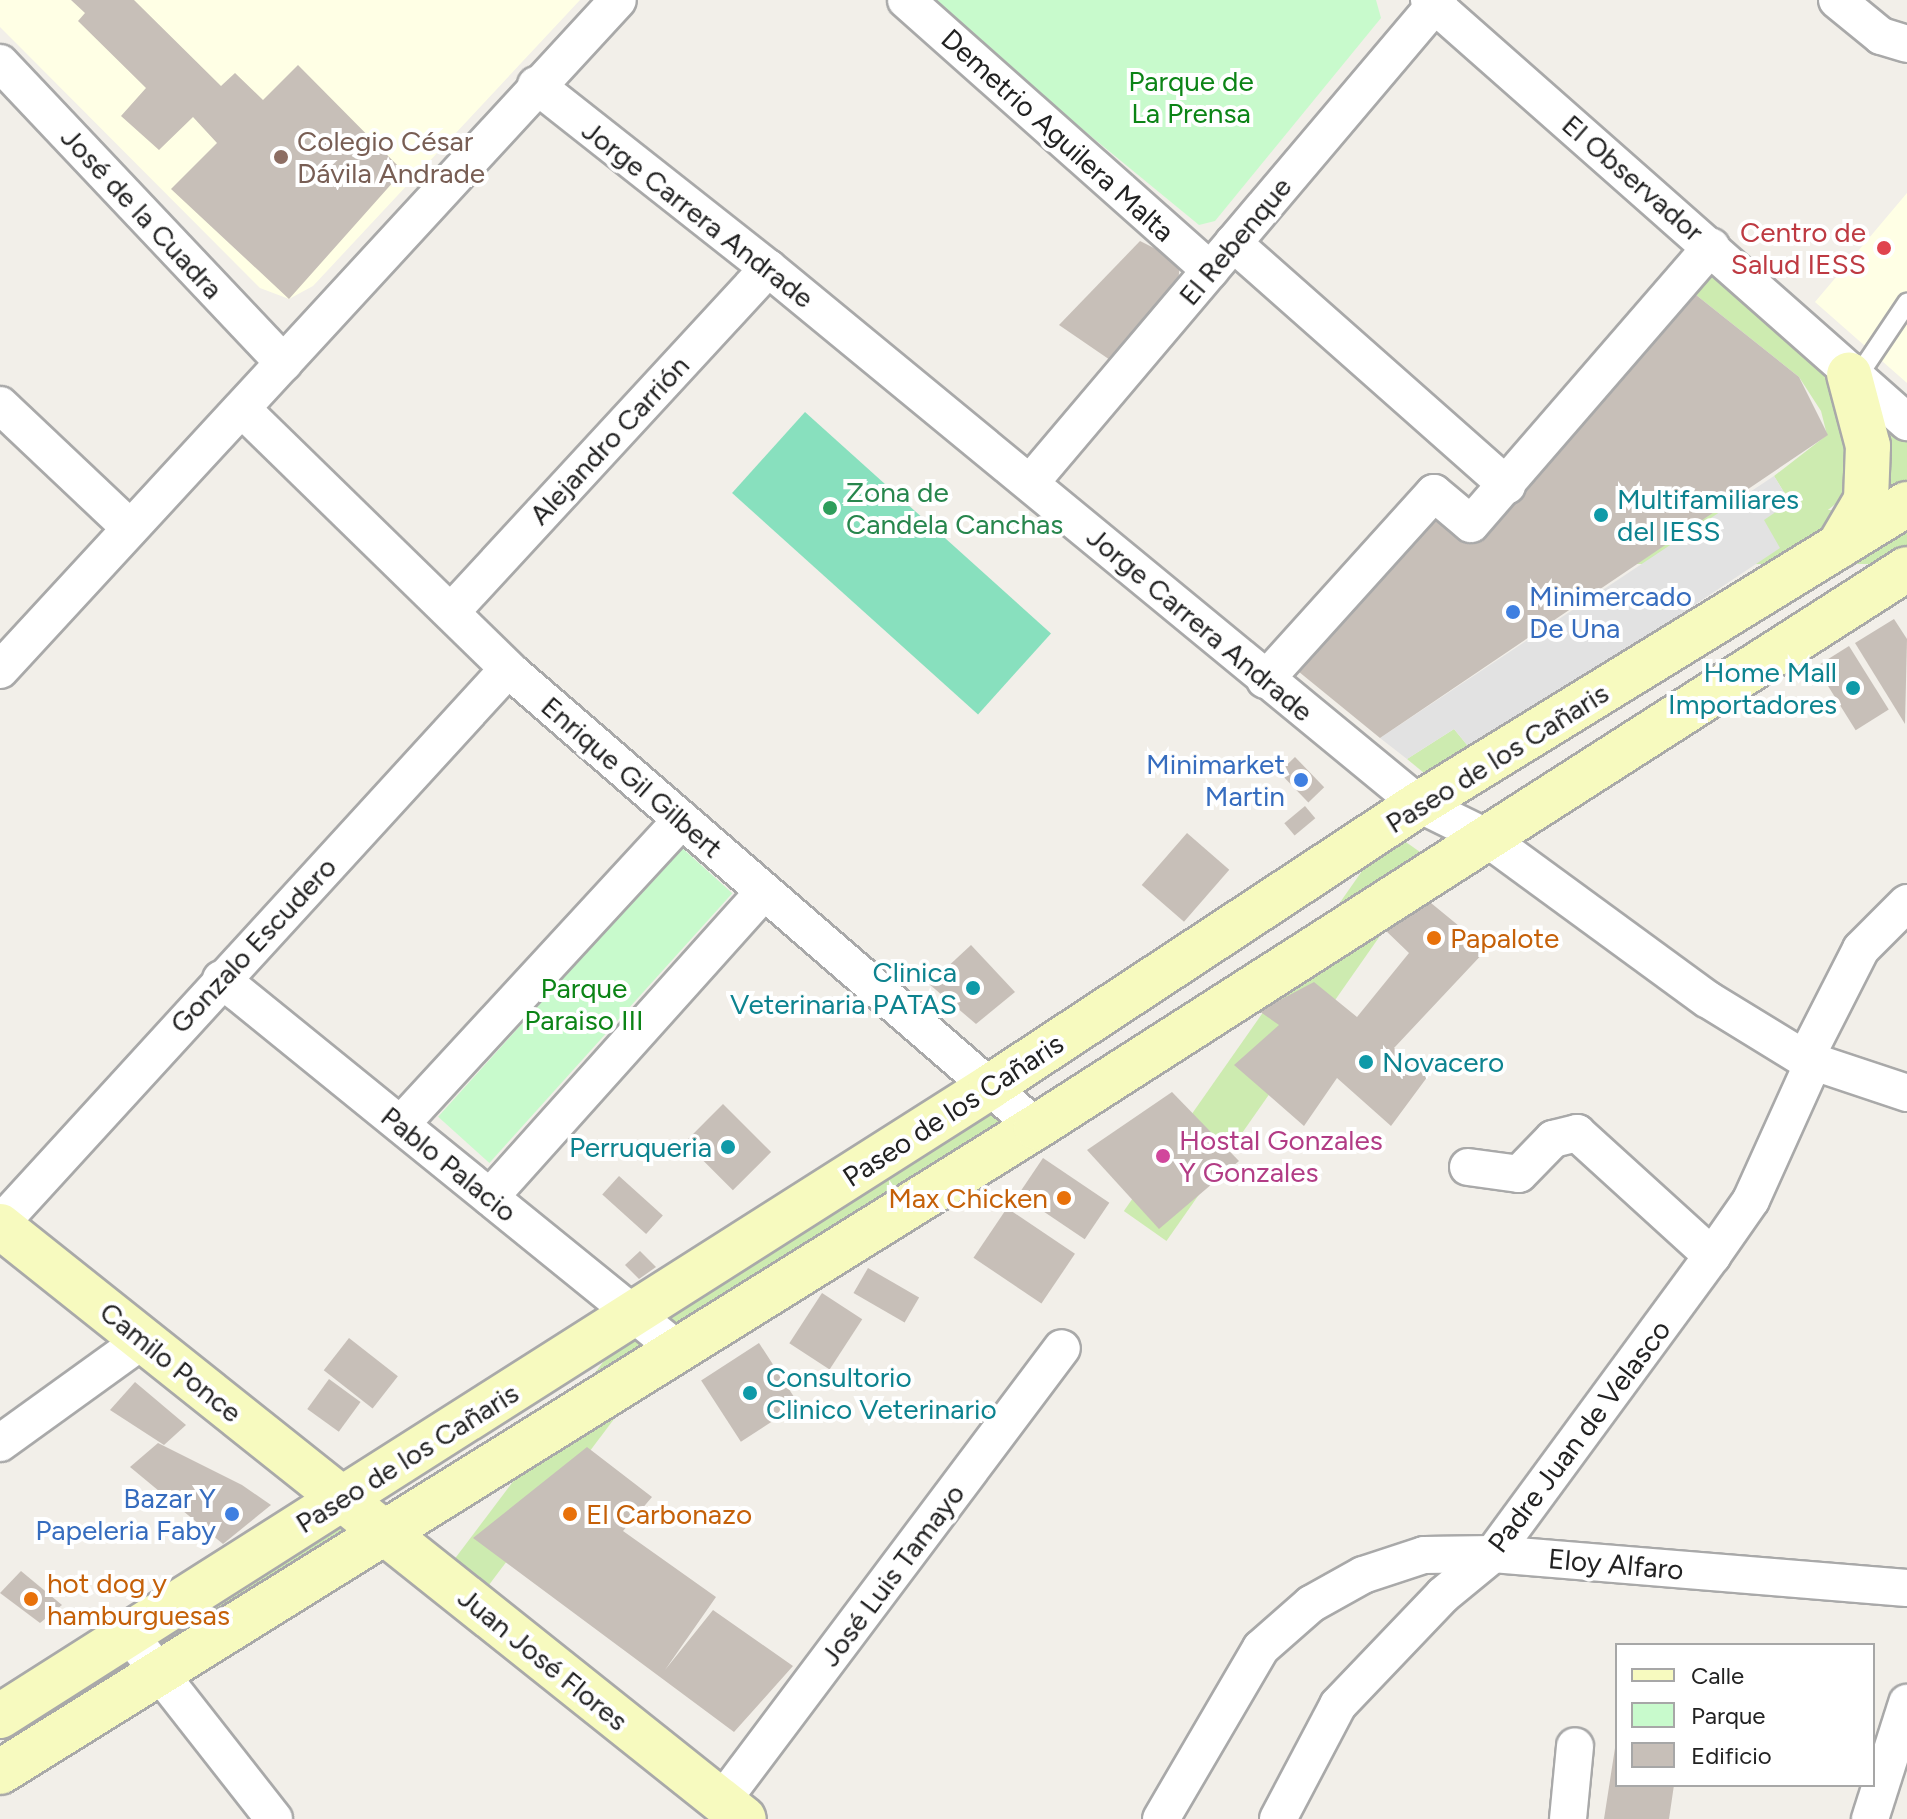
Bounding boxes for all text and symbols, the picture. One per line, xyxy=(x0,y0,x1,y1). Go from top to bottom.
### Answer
street label: Demetrio Aguilera Malta xyxy=(935,22,1181,248)
park label: Parque de La Prensa xyxy=(1128,64,1254,130)
street label: El Observador xyxy=(1555,108,1711,248)
street label: Jorge Carrera Andrade xyxy=(576,113,820,315)
street label: José de la Cuadra xyxy=(54,120,230,306)
place label: Colegio César Dávila Andrade xyxy=(297,124,485,190)
marker: Colegio César Dávila Andrade xyxy=(272,148,290,166)
street label: El Rebenque xyxy=(1172,170,1298,312)
place label: Centro de Salud IESS xyxy=(1731,215,1866,281)
marker: Centro de Salud IESS xyxy=(1873,237,1895,259)
street label: Alejandro Carrión xyxy=(522,349,696,531)
place label: Zona de Candela Canchas xyxy=(846,475,1063,541)
place label: Multifamiliares del IESS xyxy=(1617,482,1799,548)
marker: Zona de Candela Canchas xyxy=(821,499,839,517)
marker: Multifamiliares del IESS xyxy=(1592,506,1610,524)
street label: Jorge Carrera Andrade xyxy=(1080,520,1320,728)
place label: Minimercado De Una xyxy=(1529,579,1692,645)
marker: Minimercado De Una xyxy=(1504,603,1522,621)
place label: Home Mall Importadores xyxy=(1668,655,1837,721)
street label: Paseo de los Cañaris xyxy=(1380,676,1614,840)
marker: Home Mall Importadores xyxy=(1844,679,1862,697)
street label: Enrique Gil Gilbert xyxy=(535,689,729,865)
place label: Minimarket Martin xyxy=(1146,747,1285,813)
marker: Minimarket Martin xyxy=(1292,771,1310,789)
street label: Gonzalo Escudero xyxy=(163,850,343,1040)
place label: Papalote xyxy=(1450,921,1559,955)
marker: Papalote xyxy=(1425,929,1443,947)
place label: Clinica Veterinaria PATAS xyxy=(730,955,957,1021)
park label: Parque Paraiso III xyxy=(524,971,644,1037)
marker: Clinica Veterinaria PATAS xyxy=(964,979,982,997)
street label: Paseo de los Cañaris xyxy=(836,1026,1070,1194)
place label: Novacero xyxy=(1382,1045,1504,1079)
marker: Novacero xyxy=(1357,1053,1375,1071)
street label: Pablo Palacio xyxy=(375,1099,523,1229)
place label: Hostal Gonzales Y Gonzales xyxy=(1179,1123,1383,1189)
place label: Perruqueria xyxy=(569,1130,712,1164)
marker: Perruqueria xyxy=(719,1138,737,1156)
marker: Hostal Gonzales Y Gonzales xyxy=(1154,1147,1172,1165)
place label: Max Chicken xyxy=(888,1181,1048,1215)
marker: Max Chicken xyxy=(1055,1189,1073,1207)
street label: Camilo Ponce xyxy=(93,1295,249,1429)
street label: Padre Juan de Velasco xyxy=(1481,1313,1677,1559)
place label: Consultorio Clinico Veterinario xyxy=(766,1360,997,1426)
street label: Paseo de los Cañaris xyxy=(290,1376,524,1540)
marker: Consultorio Clinico Veterinario xyxy=(741,1384,759,1402)
street label: José Luis Tamayo xyxy=(813,1477,971,1673)
place label: Bazar Y Papeleria Faby xyxy=(35,1481,216,1547)
place label: El Carbonazo xyxy=(586,1497,752,1531)
marker: Bazar Y Papeleria Faby xyxy=(223,1505,241,1523)
marker: El Carbonazo xyxy=(561,1505,579,1523)
street label: Eloy Alfaro xyxy=(1547,1541,1685,1587)
place label: hot dog y hamburguesas xyxy=(47,1566,230,1632)
street label: Juan José Flores xyxy=(452,1580,634,1738)
marker: hot dog y hamburguesas xyxy=(22,1590,40,1608)
legend xyxy=(1615,1643,1875,1787)
text: Calle xyxy=(1691,1661,1744,1690)
text: Parque xyxy=(1691,1701,1765,1730)
text: Edificio xyxy=(1691,1741,1772,1770)

